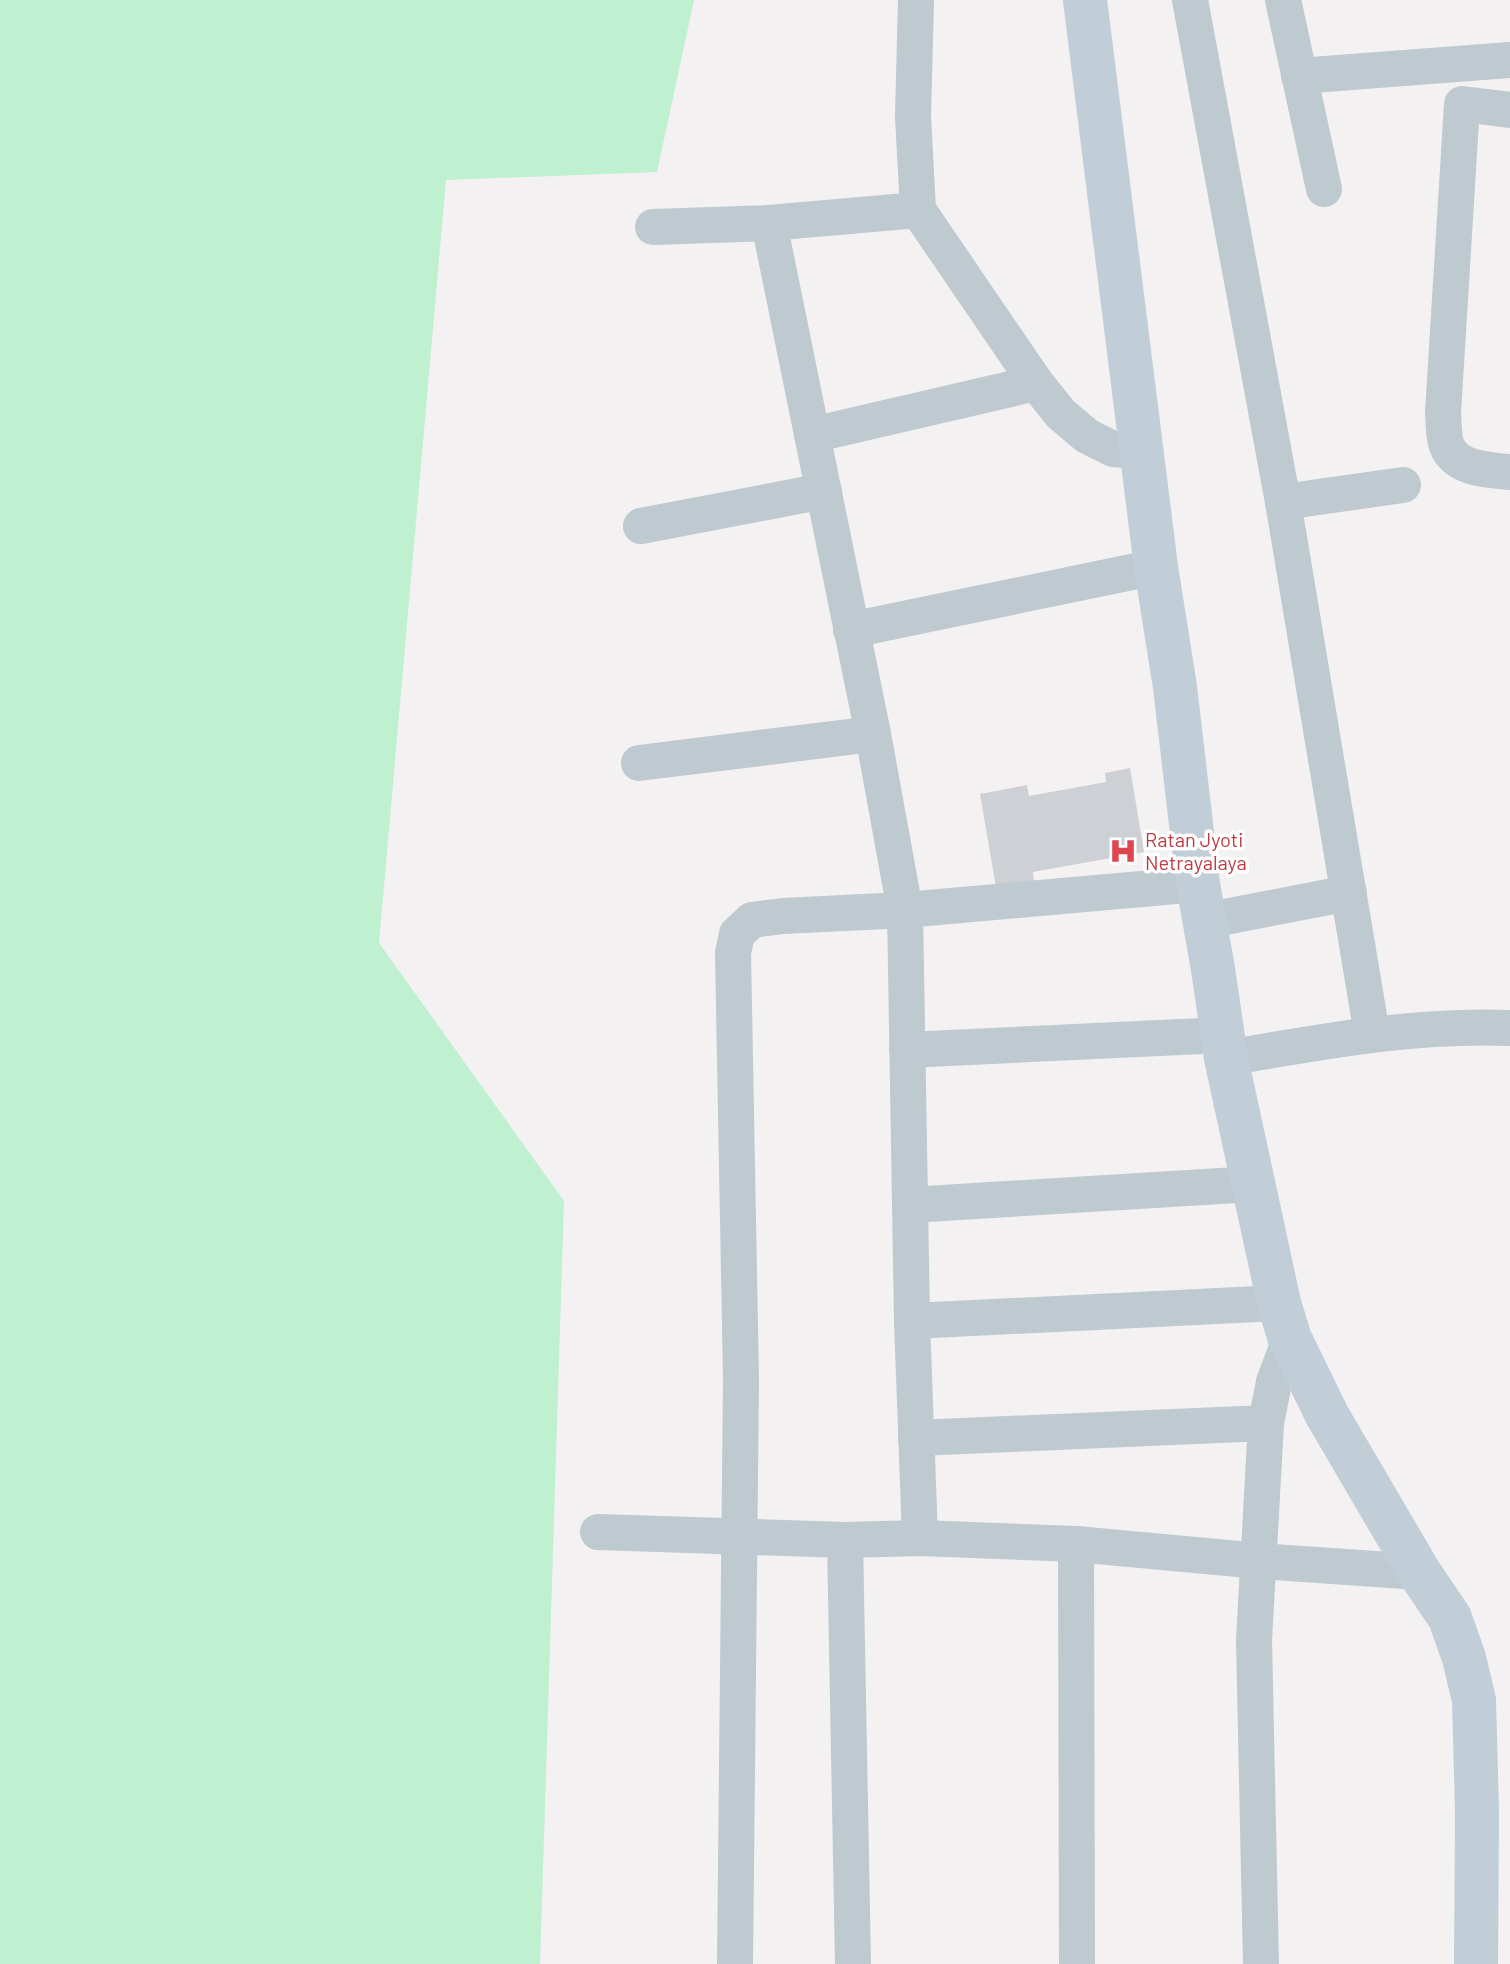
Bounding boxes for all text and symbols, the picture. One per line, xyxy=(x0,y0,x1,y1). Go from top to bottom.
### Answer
place label: Ratan Jyoti Netrayalaya xyxy=(1145,827,1247,874)
hospital icon: Ratan Jyoti Netrayalaya xyxy=(1108,836,1138,866)

